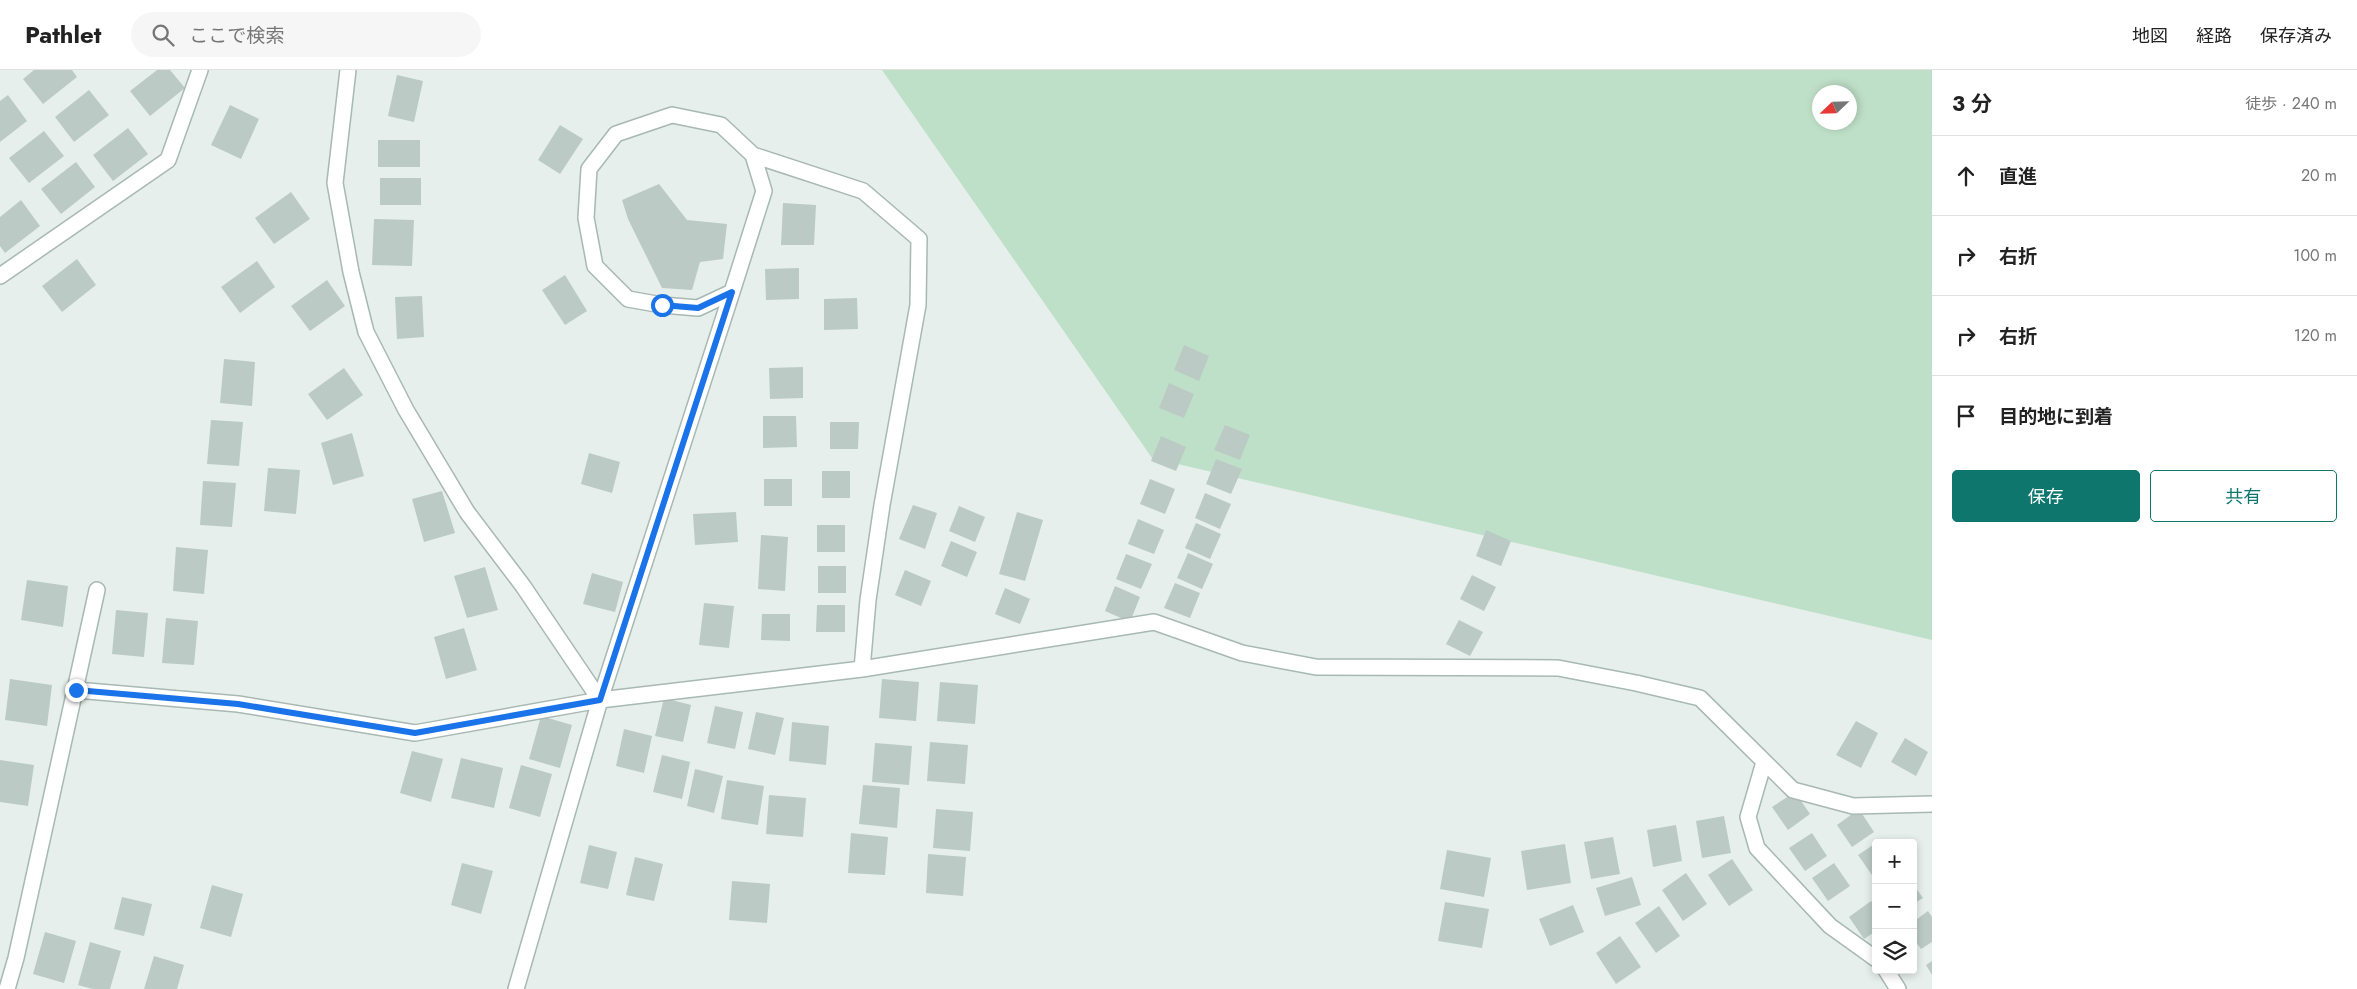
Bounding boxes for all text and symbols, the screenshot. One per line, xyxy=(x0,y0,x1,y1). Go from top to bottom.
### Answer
search box xyxy=(131,12,481,57)
text: Pathlet xyxy=(25,17,101,52)
icon: search xyxy=(149,21,177,49)
text: ここで検索 xyxy=(189,22,284,49)
text: 地図 xyxy=(2132,23,2168,49)
text: 経路 xyxy=(2196,23,2232,49)
text: 保存済み xyxy=(2260,23,2332,49)
north arrow xyxy=(1812,85,1857,130)
text: 3 分 xyxy=(1952,89,1992,119)
text: 徒歩 · 240 m xyxy=(2245,92,2337,115)
icon: ahead xyxy=(1952,162,1980,190)
text: 直進 xyxy=(1999,163,2037,190)
text: 20 m xyxy=(2301,164,2337,187)
icon: right xyxy=(1952,242,1980,270)
text: 右折 xyxy=(1999,243,2037,270)
text: 100 m xyxy=(2293,244,2337,267)
route start xyxy=(651,294,674,317)
icon: right xyxy=(1952,322,1980,350)
text: 右折 xyxy=(1999,323,2037,350)
text: 120 m xyxy=(2294,324,2337,347)
icon: arrive xyxy=(1952,402,1980,430)
text: 目的地に到着 xyxy=(1999,403,2113,430)
button: 保存 xyxy=(1952,470,2140,522)
button: 共有 xyxy=(2150,470,2337,522)
route end xyxy=(65,679,88,702)
map controls xyxy=(1872,839,1917,974)
button: + xyxy=(1872,839,1917,884)
button: − xyxy=(1872,884,1917,929)
button: layers xyxy=(1872,929,1917,974)

